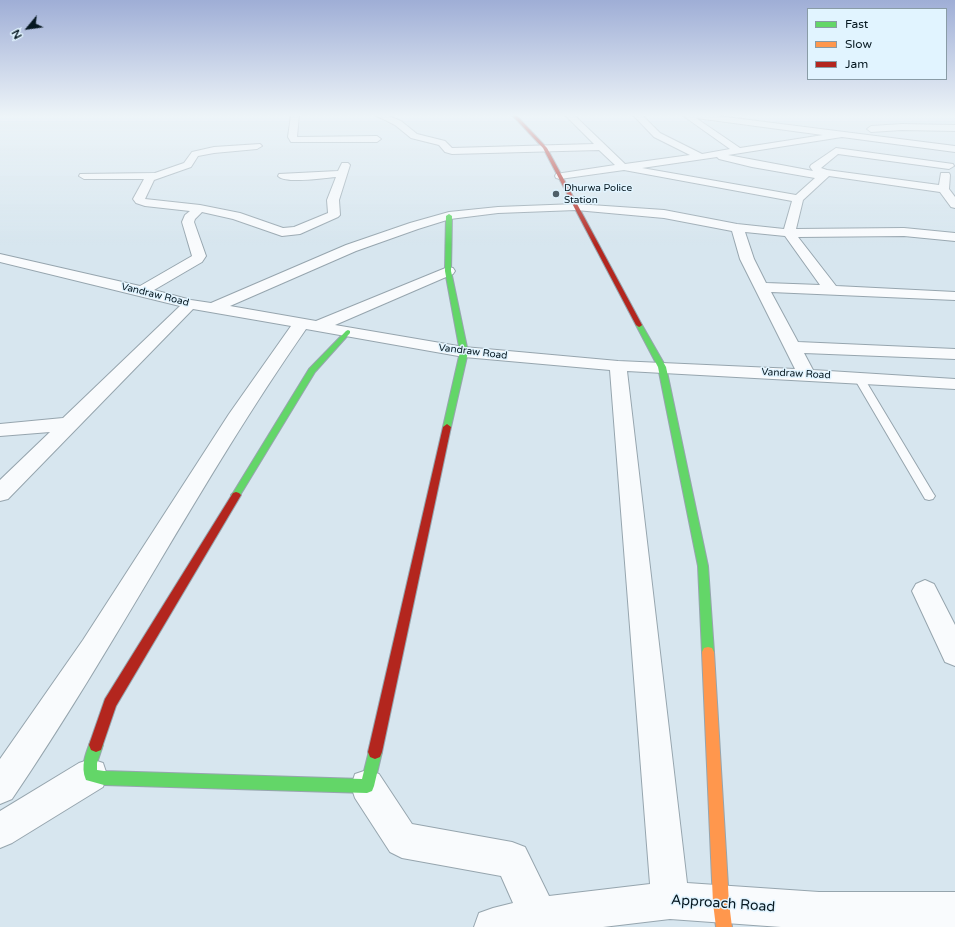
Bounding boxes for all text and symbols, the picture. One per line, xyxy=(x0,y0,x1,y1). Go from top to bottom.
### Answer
north arrow xyxy=(8,8,48,48)
legend xyxy=(807,8,947,80)
text: Fast xyxy=(845,17,868,31)
text: N xyxy=(9,27,25,41)
text: Slow xyxy=(845,37,872,51)
text: Jam xyxy=(845,57,868,71)
place label: Dhurwa Police Station xyxy=(564,182,632,206)
marker: Dhurwa Police Station xyxy=(551,189,561,199)
street label: Vandraw Road xyxy=(120,281,190,309)
street label: Vandraw Road xyxy=(438,342,508,362)
street label: Vandraw Road xyxy=(761,366,831,382)
street label: Approach Road xyxy=(670,892,776,916)

